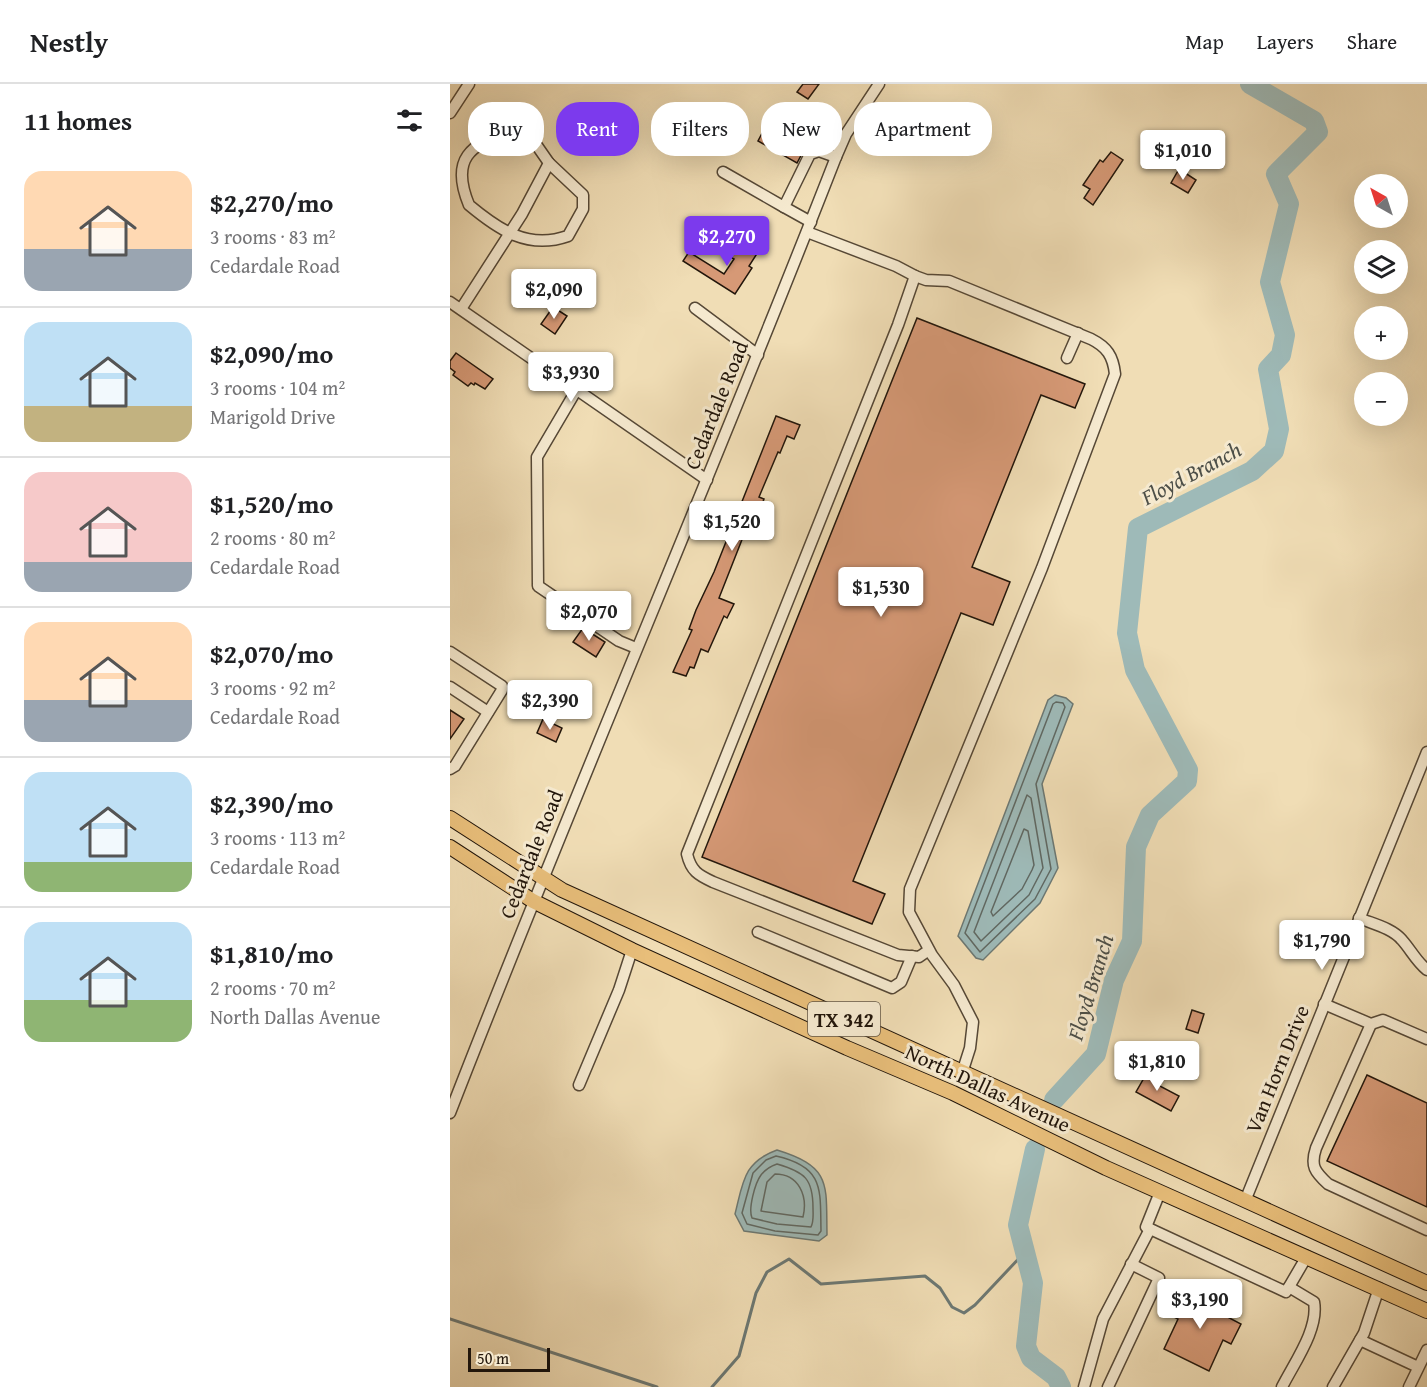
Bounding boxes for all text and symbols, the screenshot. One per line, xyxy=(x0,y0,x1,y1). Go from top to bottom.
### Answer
text: Nestly xyxy=(30,21,108,62)
text: Map xyxy=(1185,26,1224,57)
text: Layers xyxy=(1257,26,1314,57)
text: Share xyxy=(1347,26,1397,57)
text: 11 homes xyxy=(24,101,132,140)
chip: Buy xyxy=(468,102,544,156)
chip: Rent xyxy=(556,102,639,156)
chip: Filters xyxy=(651,102,749,156)
chip: New xyxy=(761,102,842,156)
chip: Apartment xyxy=(854,102,992,156)
icon: filters xyxy=(393,104,426,137)
pin: $1,010 xyxy=(1134,130,1232,181)
text: $1,010 xyxy=(1154,135,1212,164)
north arrow xyxy=(1354,174,1408,228)
map controls xyxy=(1354,174,1408,426)
text: $2,270/mo xyxy=(210,183,333,222)
icon: home xyxy=(72,195,144,267)
pin: $2,270 xyxy=(678,216,776,267)
text: $2,270 xyxy=(698,221,756,250)
text: 3 rooms · 83 m² xyxy=(210,222,336,251)
button: layers xyxy=(1354,240,1408,294)
text: Cedardale Road xyxy=(210,251,340,280)
pin: $2,090 xyxy=(505,269,603,320)
text: $2,090 xyxy=(525,274,583,303)
button: + xyxy=(1354,306,1408,360)
text: $2,090/mo xyxy=(210,334,333,373)
street label: Cedardale Road xyxy=(676,335,756,474)
icon: home xyxy=(72,346,144,418)
pin: $3,930 xyxy=(522,352,620,403)
text: $3,930 xyxy=(542,357,600,386)
button: − xyxy=(1354,372,1408,426)
text: 3 rooms · 104 m² xyxy=(210,373,345,402)
text: Marigold Drive xyxy=(210,402,335,431)
water label: Floyd Branch xyxy=(1134,433,1247,513)
text: $1,520/mo xyxy=(210,484,333,523)
icon: home xyxy=(72,496,144,568)
pin: $1,520 xyxy=(683,501,781,552)
text: $1,520 xyxy=(703,506,761,535)
text: 2 rooms · 80 m² xyxy=(210,523,336,552)
text: Cedardale Road xyxy=(210,552,340,581)
pin: $1,530 xyxy=(832,567,930,618)
text: $1,530 xyxy=(852,572,910,601)
pin: $2,070 xyxy=(540,591,638,642)
text: $2,070 xyxy=(560,596,618,625)
text: $2,070/mo xyxy=(210,634,333,673)
icon: home xyxy=(72,646,144,718)
text: 3 rooms · 92 m² xyxy=(210,673,336,702)
pin: $2,390 xyxy=(501,680,599,731)
text: $2,390 xyxy=(521,685,579,714)
text: Cedardale Road xyxy=(210,702,340,731)
text: $2,390/mo xyxy=(210,784,333,823)
street label: Cedardale Road xyxy=(491,784,571,923)
icon: home xyxy=(72,796,144,868)
text: 3 rooms · 113 m² xyxy=(210,823,345,852)
text: Cedardale Road xyxy=(210,852,340,881)
pin: $1,790 xyxy=(1273,920,1371,971)
text: $1,790 xyxy=(1293,925,1351,954)
water label: Floyd Branch xyxy=(1058,930,1121,1045)
text: $1,810/mo xyxy=(210,934,333,973)
icon: home xyxy=(72,946,144,1018)
text: 2 rooms · 70 m² xyxy=(210,973,336,1002)
street label: Van Horn Drive xyxy=(1237,1000,1317,1138)
text: North Dallas Avenue xyxy=(210,1002,380,1031)
road number: TX 342 xyxy=(808,1002,880,1036)
street label: North Dallas Avenue xyxy=(900,1036,1076,1140)
pin: $1,810 xyxy=(1108,1041,1206,1092)
text: $1,810 xyxy=(1128,1046,1186,1075)
pin: $3,190 xyxy=(1151,1279,1249,1330)
text: $3,190 xyxy=(1171,1284,1229,1313)
scale bar xyxy=(468,1345,550,1372)
text: 50 m xyxy=(477,1346,509,1370)

